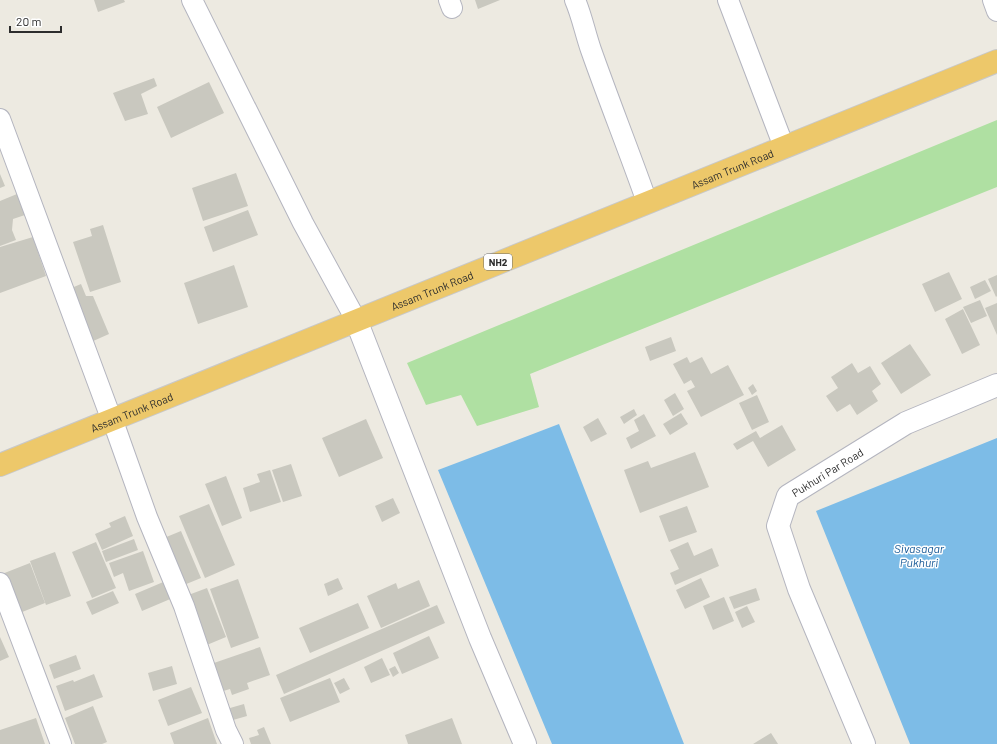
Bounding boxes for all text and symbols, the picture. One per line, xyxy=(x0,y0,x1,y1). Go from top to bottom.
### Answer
scale bar xyxy=(10,8,61,34)
text: 20 m xyxy=(16,14,42,28)
street label: Assam Trunk Road xyxy=(689,146,775,191)
road number: NH2 xyxy=(484,254,512,270)
street label: Assam Trunk Road xyxy=(389,268,475,312)
street label: Assam Trunk Road xyxy=(89,389,175,434)
street label: Pukhuri Par Road xyxy=(789,445,865,499)
water label: Sivasagar Pukhuri xyxy=(894,541,945,569)

